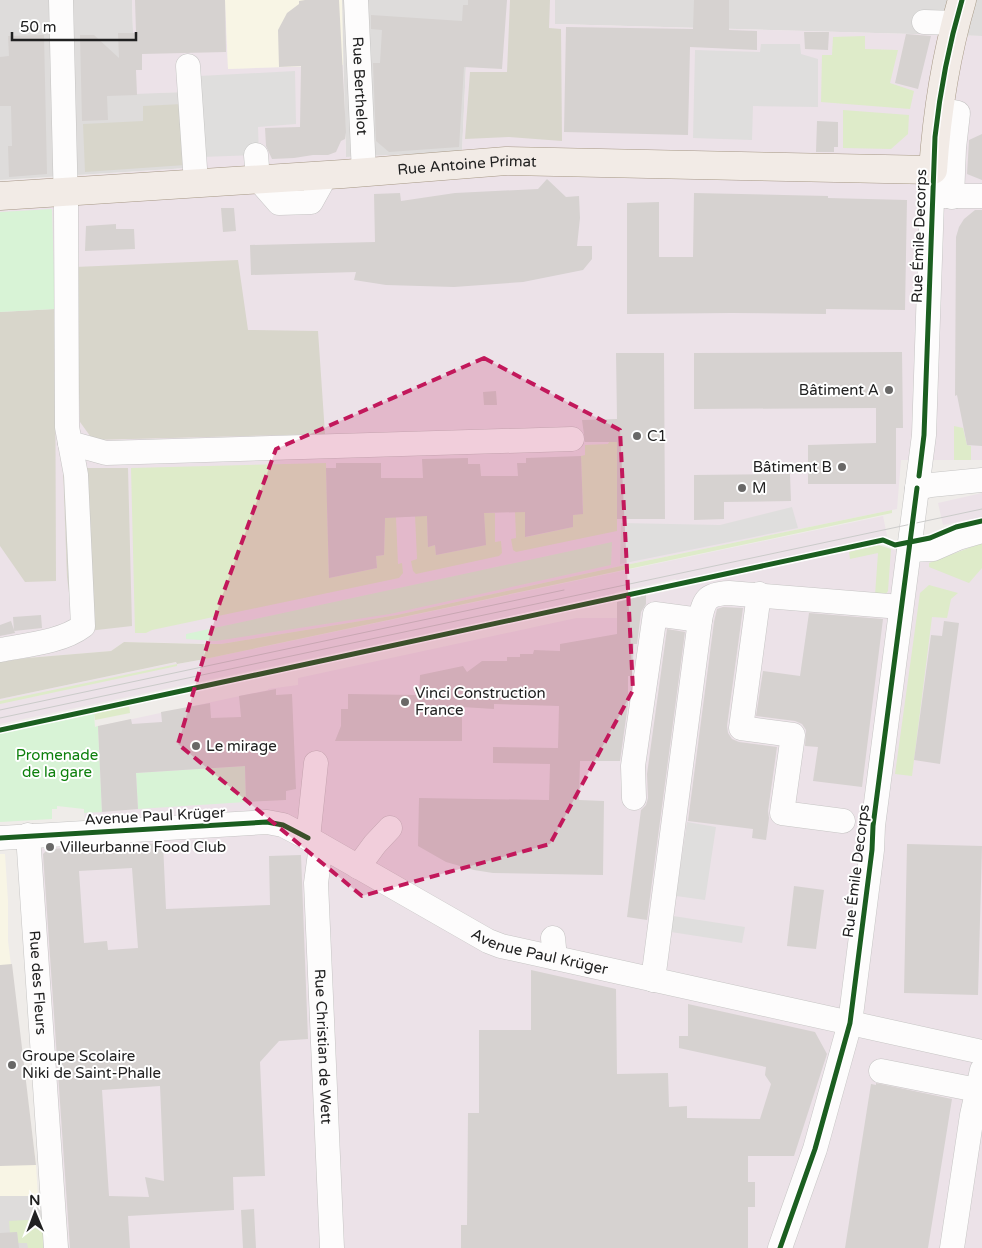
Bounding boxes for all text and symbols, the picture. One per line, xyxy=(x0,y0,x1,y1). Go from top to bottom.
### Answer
scale bar xyxy=(12,10,136,42)
text: 50 m xyxy=(20,18,57,36)
street label: Rue Berthelot xyxy=(349,36,371,136)
street label: Rue Antoine Primat xyxy=(397,152,537,179)
street label: Rue Émile Decorps xyxy=(908,169,930,303)
place label: Bâtiment A xyxy=(799,381,879,399)
marker: Bâtiment A xyxy=(883,384,895,396)
place label: C1 xyxy=(647,427,667,445)
marker: C1 xyxy=(631,430,643,442)
place label: Bâtiment B xyxy=(753,458,832,476)
marker: Bâtiment B xyxy=(836,461,848,473)
place label: M xyxy=(752,479,767,497)
marker: M xyxy=(736,482,748,494)
place label: Vinci Construction France xyxy=(415,684,546,719)
marker: Vinci Construction France xyxy=(399,696,411,708)
place label: Le mirage xyxy=(206,737,277,755)
marker: Le mirage xyxy=(190,740,202,752)
park label: Promenade de la gare xyxy=(16,746,98,781)
street label: Avenue Paul Krüger xyxy=(84,803,226,829)
street label: Rue Émile Decorps xyxy=(839,803,873,939)
place label: Villeurbanne Food Club xyxy=(60,838,226,856)
marker: Villeurbanne Food Club xyxy=(44,841,56,853)
street label: Avenue Paul Krüger xyxy=(468,924,610,978)
street label: Rue des Fleurs xyxy=(25,930,51,1035)
street label: Rue Christian de Wett xyxy=(311,968,336,1125)
place label: Groupe Scolaire Niki de Saint-Phalle xyxy=(22,1047,161,1082)
marker: Groupe Scolaire Niki de Saint-Phalle xyxy=(6,1059,18,1071)
north arrow xyxy=(10,1188,60,1238)
text: N xyxy=(29,1192,41,1209)

